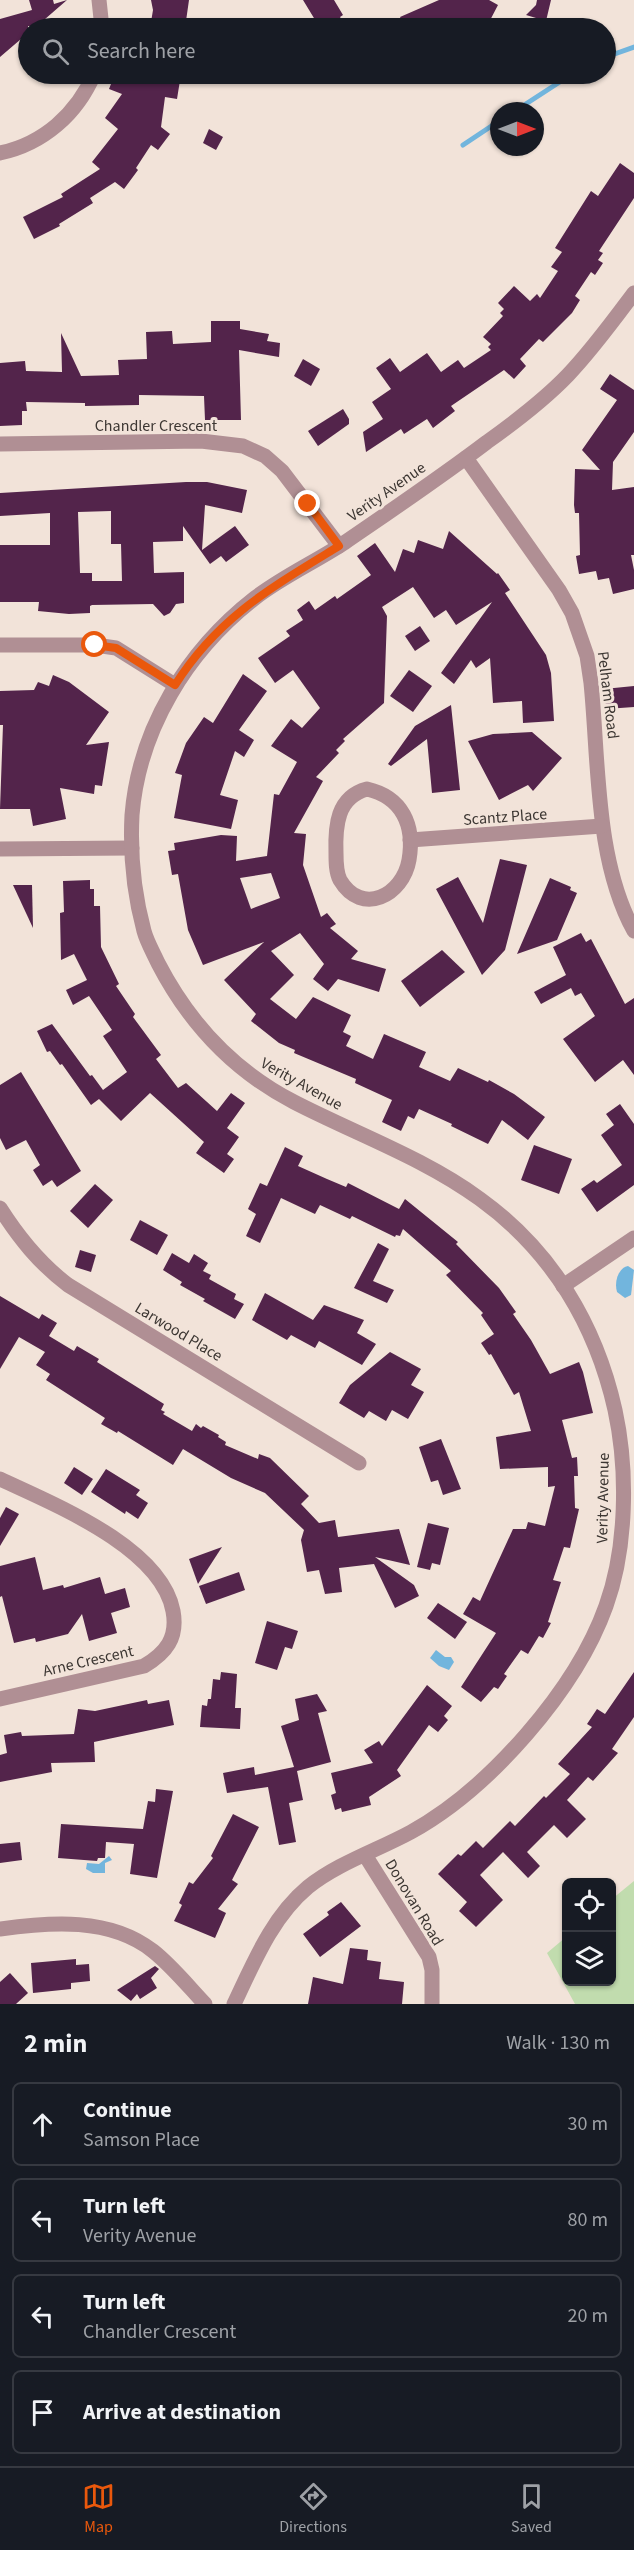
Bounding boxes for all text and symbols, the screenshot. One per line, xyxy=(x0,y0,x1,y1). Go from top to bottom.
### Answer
search box xyxy=(18,18,616,84)
icon: search xyxy=(39,35,72,68)
text: Search here xyxy=(87,35,195,67)
north arrow xyxy=(490,102,544,156)
street label: Chandler Crescent xyxy=(95,415,218,437)
street label: Verity Avenue xyxy=(343,457,430,527)
route end xyxy=(294,490,320,516)
route start xyxy=(81,631,107,657)
street label: Pelham Road xyxy=(592,650,624,740)
street label: Scantz Place xyxy=(462,803,548,831)
street label: Verity Avenue xyxy=(256,1052,347,1116)
street label: Larwood Place xyxy=(131,1297,226,1367)
street label: Verity Avenue xyxy=(591,1452,615,1544)
street label: Arne Crescent xyxy=(41,1640,136,1682)
street label: Donovan Road xyxy=(380,1855,449,1950)
map controls xyxy=(562,1878,616,1986)
button: locate xyxy=(562,1878,616,1932)
button: layers xyxy=(562,1932,616,1986)
text: 2 min xyxy=(24,2025,87,2062)
text: Walk · 130 m xyxy=(506,2029,610,2057)
text: Continue xyxy=(83,2094,172,2126)
icon: ahead xyxy=(26,2108,59,2141)
text: 30 m xyxy=(568,2110,608,2138)
text: Samson Place xyxy=(83,2126,200,2154)
text: Turn left xyxy=(83,2190,165,2222)
icon: left xyxy=(26,2204,59,2237)
text: 80 m xyxy=(568,2206,608,2234)
text: Verity Avenue xyxy=(83,2222,197,2250)
text: Turn left xyxy=(83,2286,165,2318)
icon: left xyxy=(26,2300,59,2333)
text: 20 m xyxy=(568,2302,608,2330)
text: Chandler Crescent xyxy=(83,2318,236,2346)
icon: arrive xyxy=(26,2396,59,2429)
text: Arrive at destination xyxy=(83,2396,281,2428)
tab: Map xyxy=(82,2480,115,2538)
tab: Directions xyxy=(279,2480,347,2538)
tab: Saved xyxy=(511,2480,552,2538)

